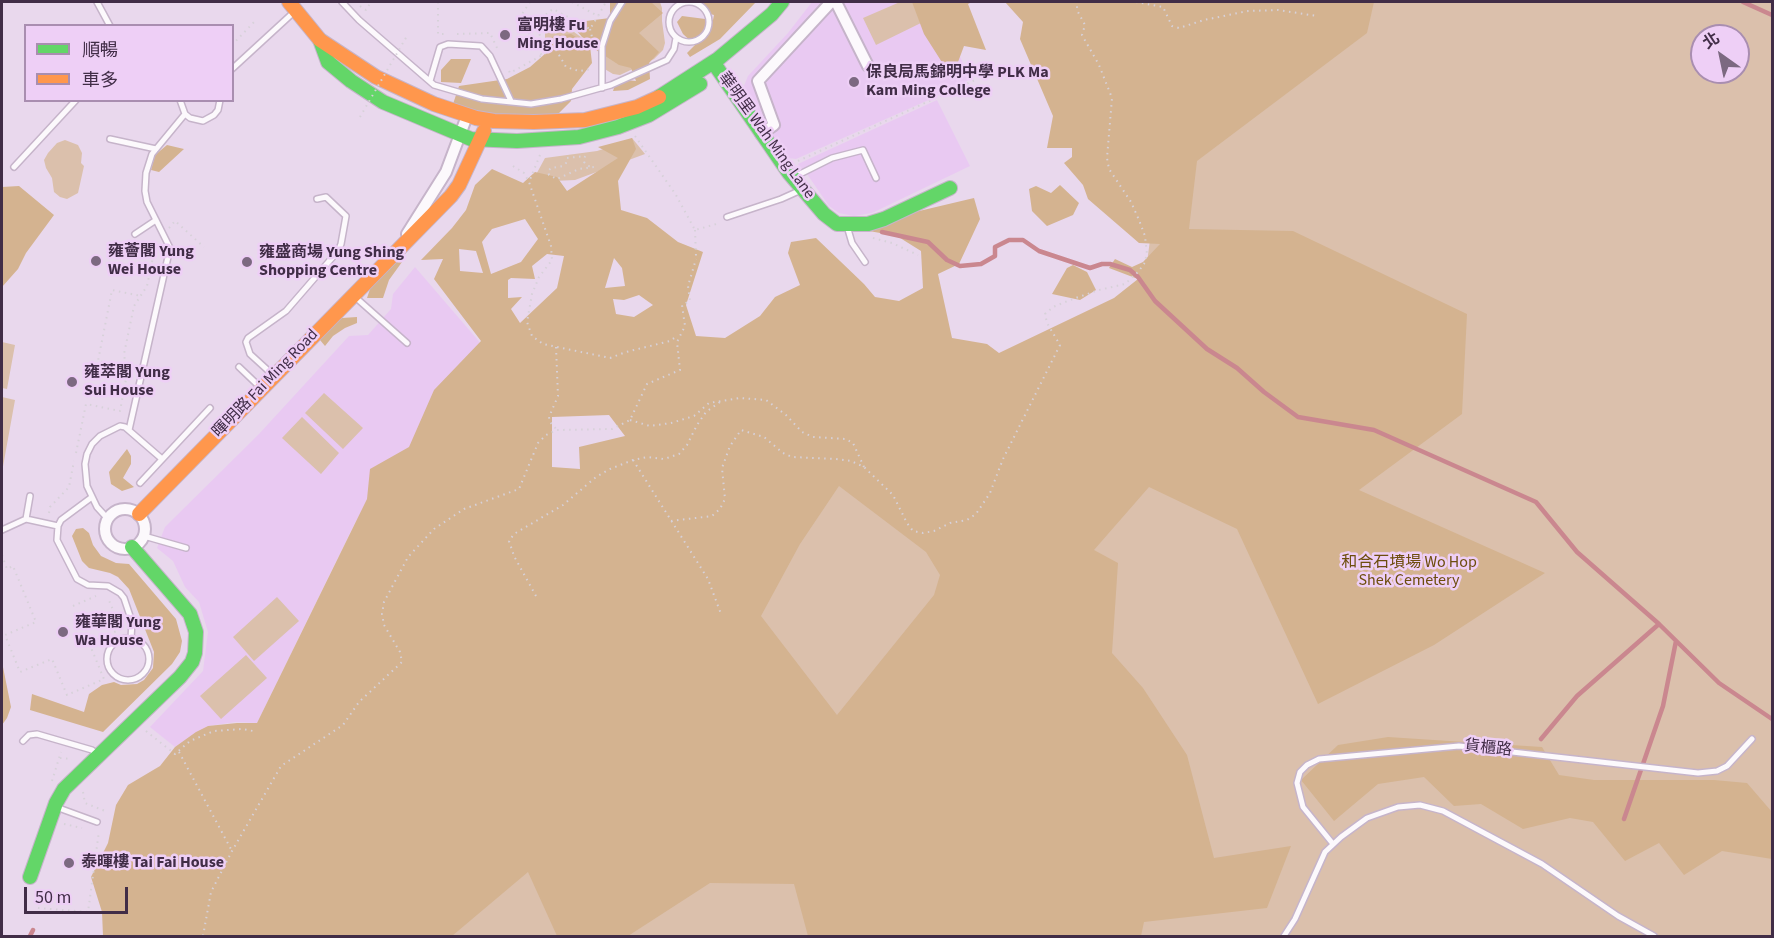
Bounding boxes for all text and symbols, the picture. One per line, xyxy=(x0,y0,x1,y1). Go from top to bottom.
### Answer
place label: 富明樓 Fu Ming House xyxy=(517,16,599,54)
legend xyxy=(24,24,234,102)
north arrow xyxy=(1690,24,1750,84)
text: 北 xyxy=(1699,27,1724,54)
marker: 富明樓 Fu Ming House xyxy=(498,28,512,42)
text: 順暢 xyxy=(82,38,118,63)
place label: 保良局馬錦明中學 PLK Ma Kam Ming College xyxy=(866,63,1049,101)
text: 車多 xyxy=(82,68,118,93)
street label: 華明里 Wah Ming Lane xyxy=(714,69,818,203)
marker: 保良局馬錦明中學 PLK Ma Kam Ming College xyxy=(847,75,861,89)
place label: 雍薈閣 Yung Wei House xyxy=(108,242,194,280)
place label: 雍盛商場 Yung Shing Shopping Centre xyxy=(259,243,404,281)
marker: 雍薈閣 Yung Wei House xyxy=(89,254,103,268)
marker: 雍盛商場 Yung Shing Shopping Centre xyxy=(240,255,254,269)
street label: 暉明路 Fai Ming Road xyxy=(209,326,323,442)
place label: 雍萃閣 Yung Sui House xyxy=(84,363,170,401)
marker: 雍萃閣 Yung Sui House xyxy=(65,375,79,389)
park label: 和合石墳場 Wo Hop Shek Cemetery xyxy=(1341,553,1477,591)
place label: 雍華閣 Yung Wa House xyxy=(75,613,161,651)
marker: 雍華閣 Yung Wa House xyxy=(56,625,70,639)
street label: 貨櫃路 xyxy=(1463,737,1513,761)
place label: 泰暉樓 Tai Fai House xyxy=(81,853,224,873)
marker: 泰暉樓 Tai Fai House xyxy=(62,856,76,870)
scale bar xyxy=(27,875,130,913)
text: 50 m xyxy=(35,885,71,910)

